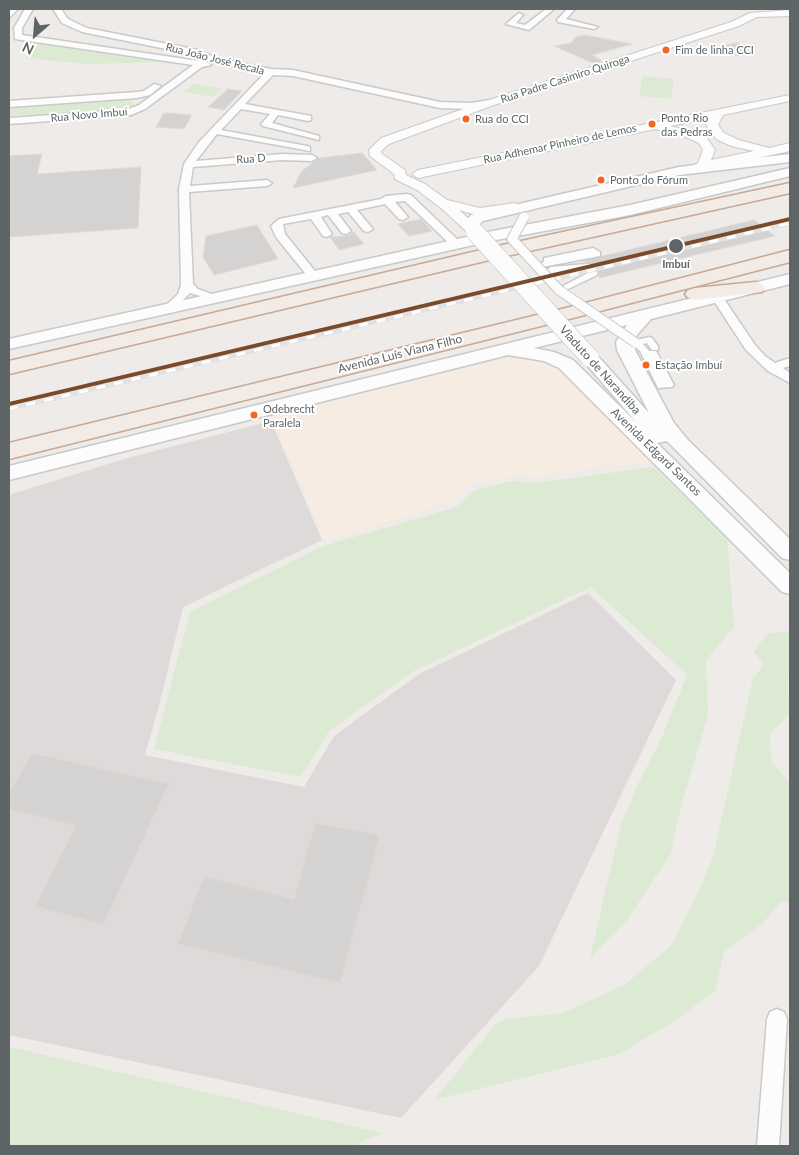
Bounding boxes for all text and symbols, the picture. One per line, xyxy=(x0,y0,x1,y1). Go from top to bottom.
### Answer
north arrow xyxy=(10,10,60,60)
text: N xyxy=(19,39,37,59)
street label: Rua João José Recala xyxy=(164,40,266,78)
place label: Fim de linha CCI xyxy=(675,43,754,57)
marker: Fim de linha CCI xyxy=(661,45,671,55)
street label: Rua Padre Casimiro Quiroga xyxy=(499,52,631,106)
street label: Rua Novo Imbuí xyxy=(50,105,128,125)
place label: Ponto Rio das Pedras xyxy=(661,111,713,137)
place label: Rua do CCI xyxy=(475,112,529,126)
marker: Rua do CCI xyxy=(461,114,471,124)
marker: Ponto Rio das Pedras xyxy=(647,119,657,129)
street label: Rua Adhemar Pinheiro de Lemos xyxy=(482,121,638,167)
street label: Rua D xyxy=(236,151,266,167)
place label: Ponto do Fórum xyxy=(610,173,688,187)
marker: Ponto do Fórum xyxy=(596,175,606,185)
marker: Imbuí xyxy=(667,237,685,255)
place label: Imbuí xyxy=(662,257,690,271)
street label: Viaduto de Narandiba xyxy=(556,323,644,417)
street label: Avenida Luís Viana Filho xyxy=(336,332,464,376)
place label: Estação Imbuí xyxy=(655,358,722,372)
marker: Estação Imbuí xyxy=(641,360,651,370)
place label: Odebrecht Paralela xyxy=(263,402,315,428)
street label: Avenida Edgard Santos xyxy=(608,405,704,499)
marker: Odebrecht Paralela xyxy=(249,410,259,420)

